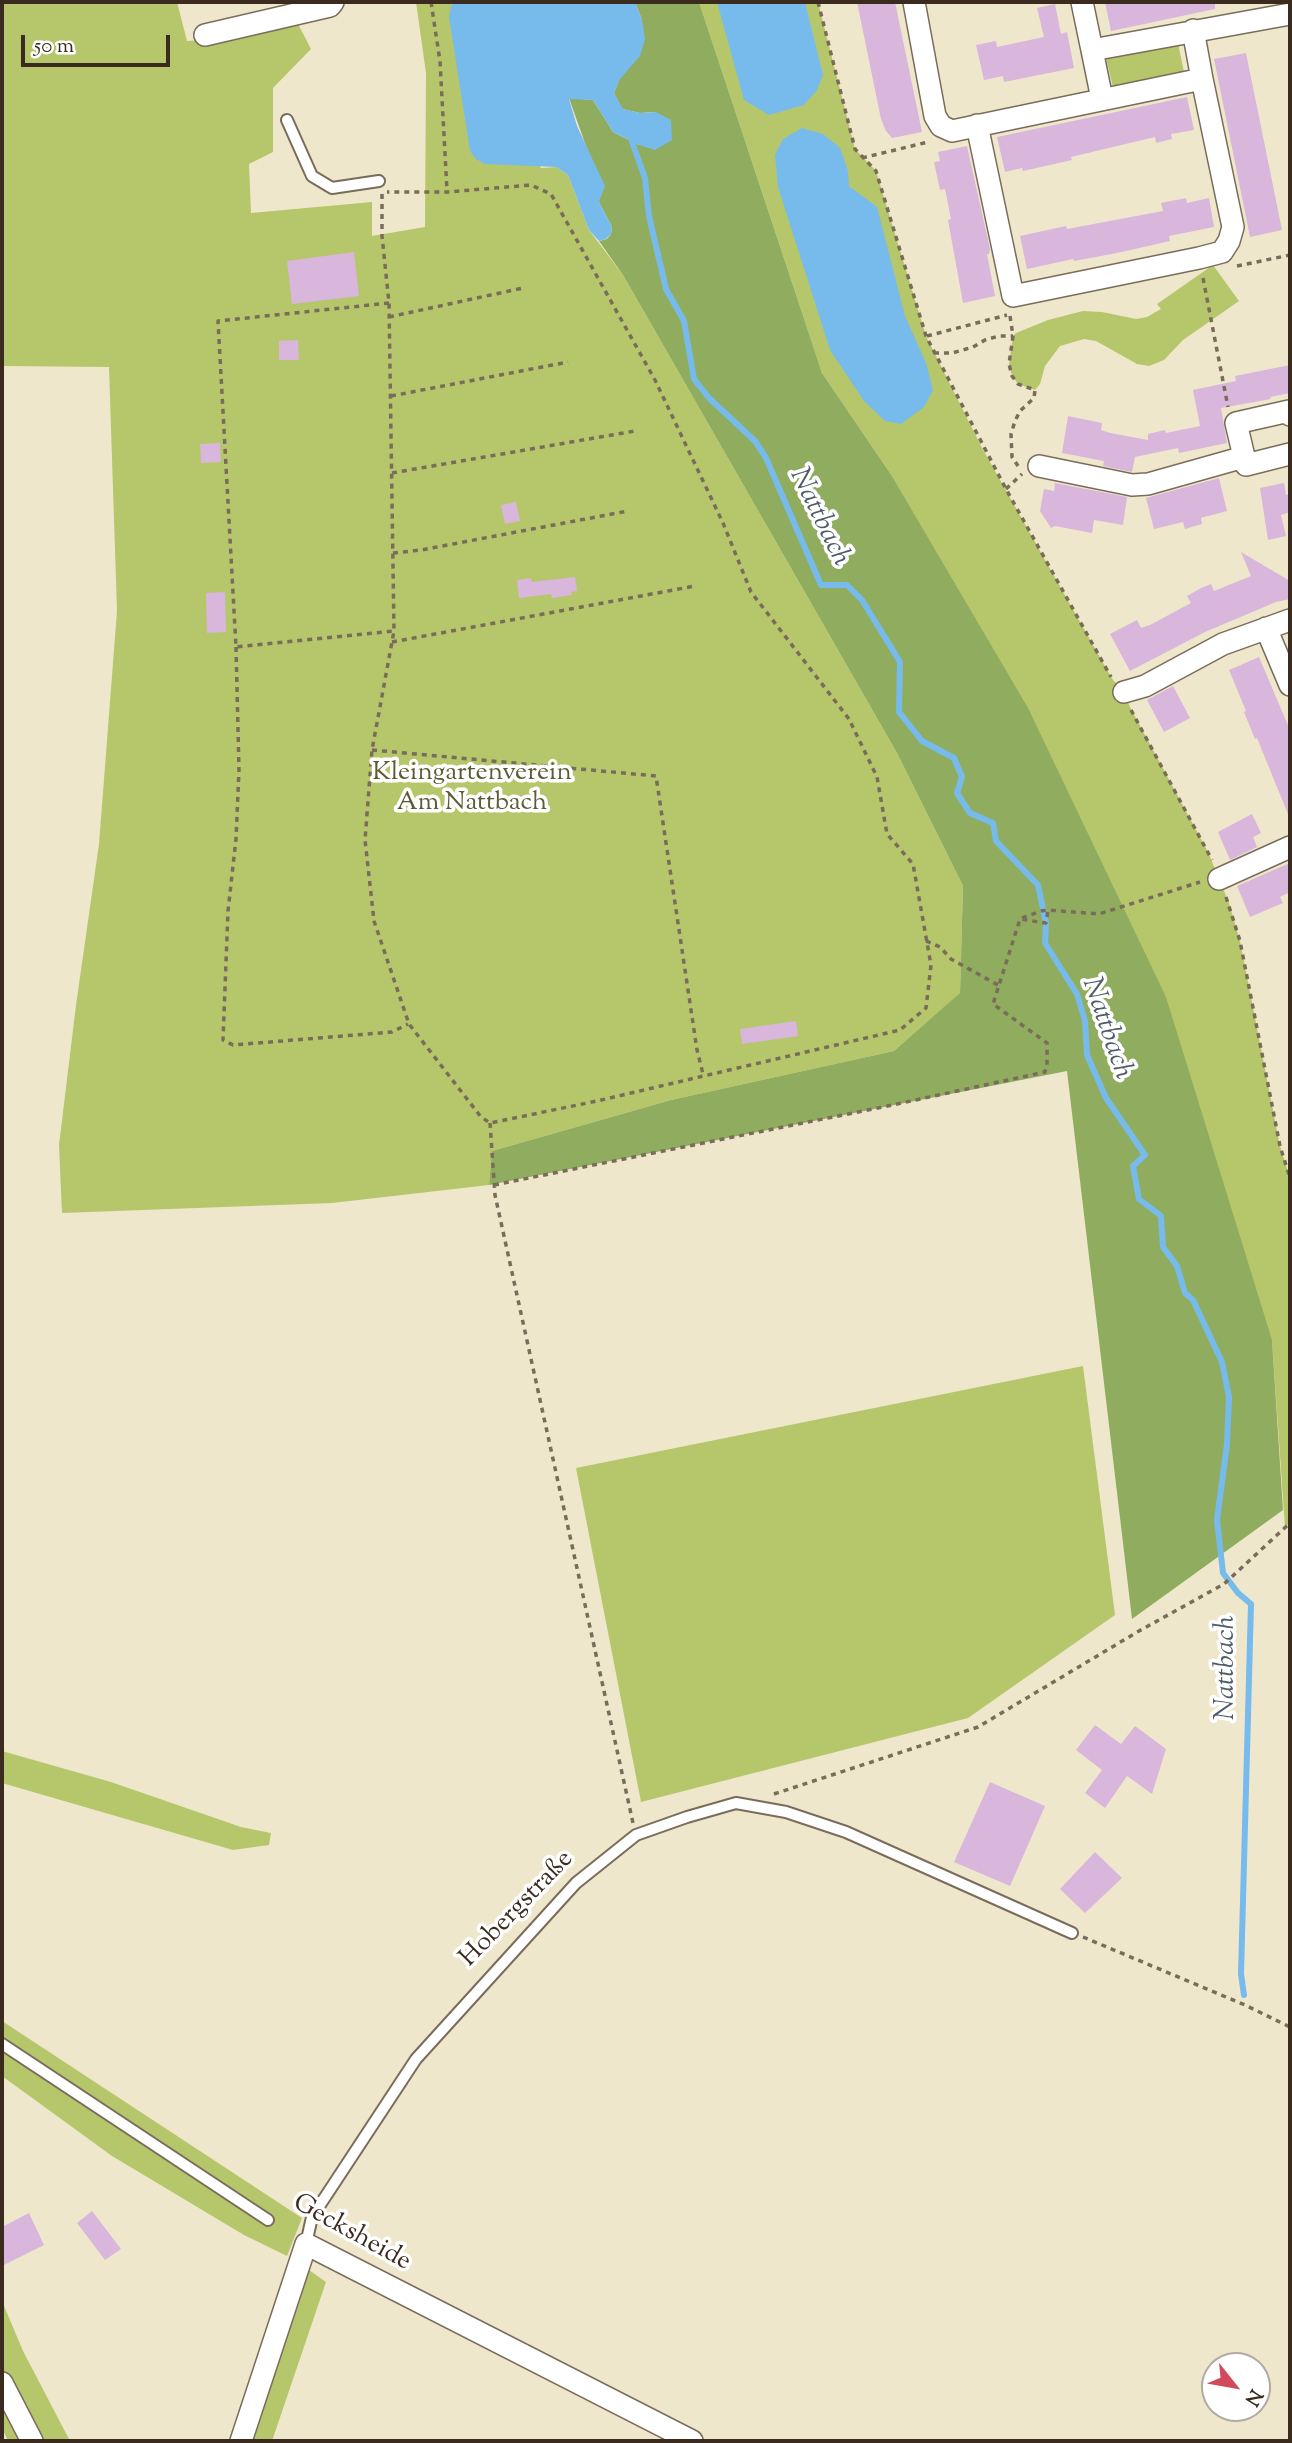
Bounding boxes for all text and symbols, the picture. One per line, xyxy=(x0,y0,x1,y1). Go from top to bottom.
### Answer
scale bar xyxy=(24,21,173,65)
text: 50 m xyxy=(34,32,74,62)
water label: Nattbach xyxy=(780,464,856,572)
park label: Kleingartenverein Am Nattbach xyxy=(372,759,572,820)
water label: Nattbach xyxy=(1072,974,1138,1084)
water label: Nattbach xyxy=(1211,1616,1245,1720)
street label: Hobergstraße xyxy=(455,1845,581,1975)
street label: Gecksheide xyxy=(286,2189,416,2279)
north arrow xyxy=(1201,2352,1271,2422)
text: N xyxy=(1237,2384,1268,2410)

